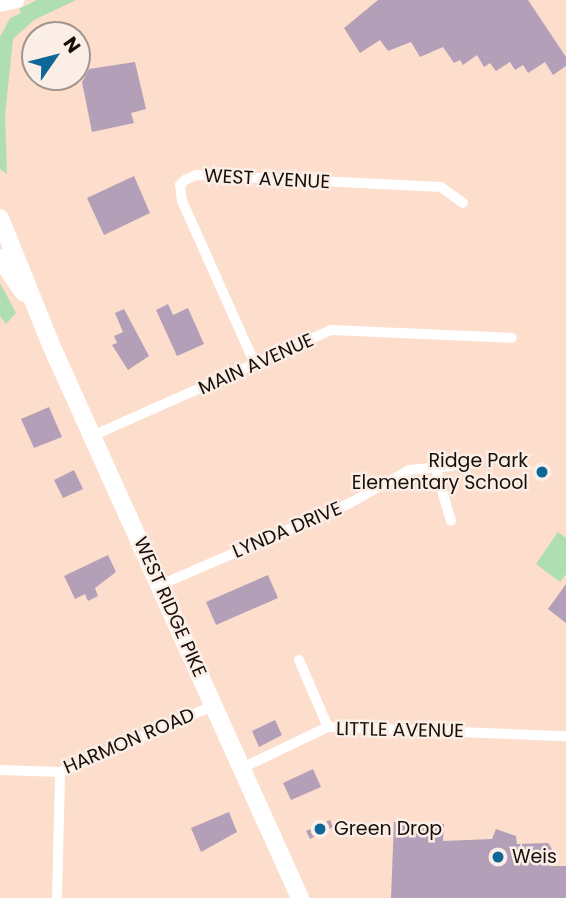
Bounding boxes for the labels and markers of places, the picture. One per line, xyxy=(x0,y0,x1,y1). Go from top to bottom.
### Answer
place label: Ridge Park Elementary School xyxy=(352,450,528,494)
marker: Ridge Park Elementary School xyxy=(534,464,550,480)
place label: Green Drop xyxy=(334,818,442,840)
marker: Green Drop xyxy=(312,821,328,837)
place label: Weis xyxy=(512,846,557,868)
marker: Weis xyxy=(490,849,506,865)

